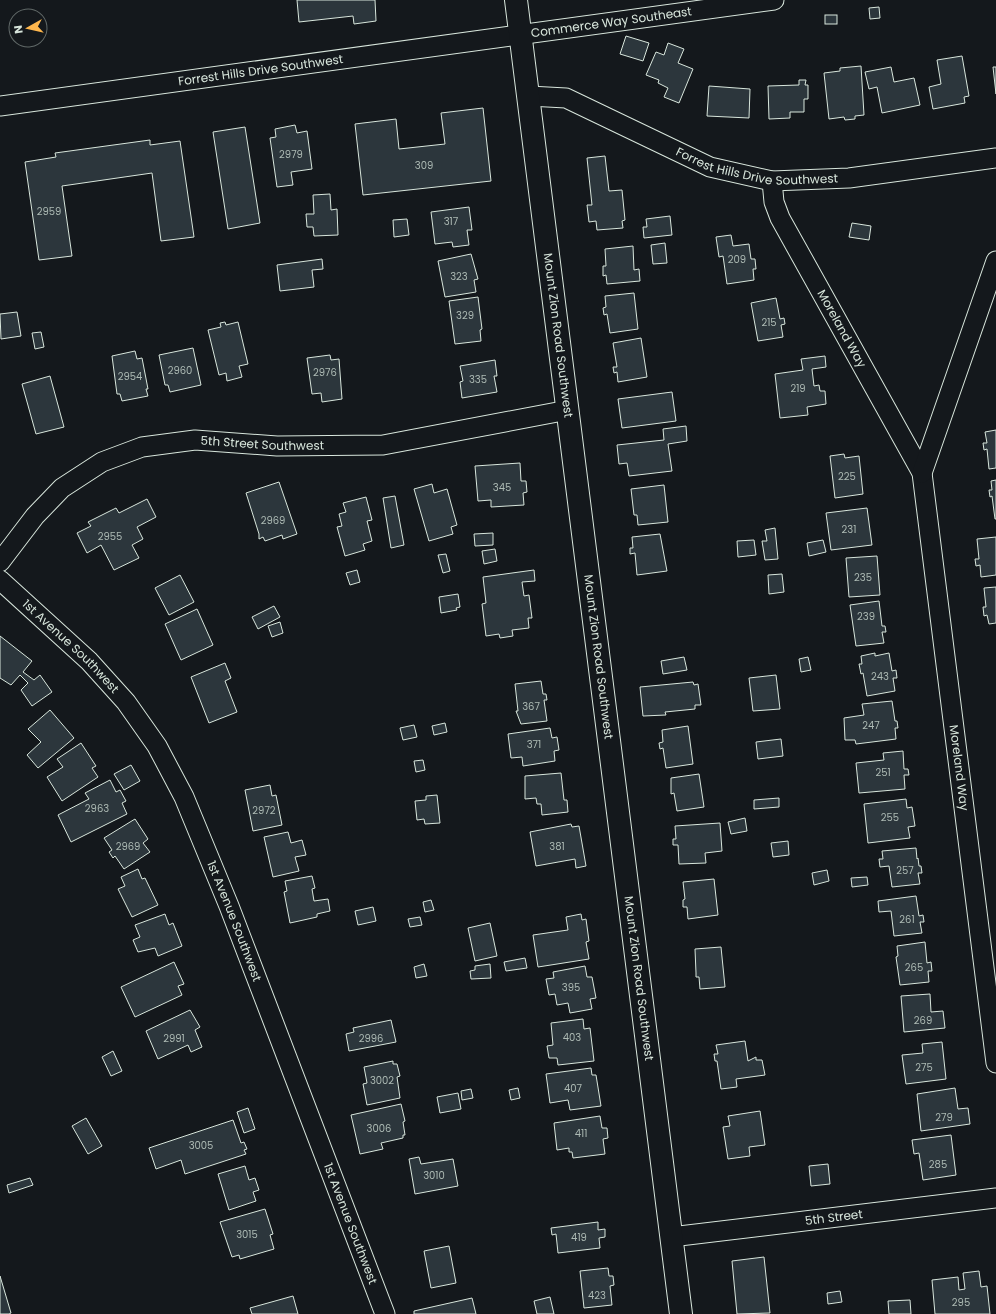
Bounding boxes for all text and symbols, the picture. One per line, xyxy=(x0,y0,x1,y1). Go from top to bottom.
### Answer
street label: Commerce Way Southeast xyxy=(530,2,693,41)
north arrow xyxy=(8,8,48,48)
text: N xyxy=(10,24,27,35)
street label: Forrest Hills Drive Southwest xyxy=(177,50,344,90)
street label: Forrest Hills Drive Southwest xyxy=(673,143,838,189)
house number: 2979 xyxy=(279,147,303,162)
house number: 309 xyxy=(415,158,433,173)
house number: 2959 xyxy=(37,204,61,219)
house number: 317 xyxy=(444,214,459,229)
street label: Mount Zion Road Southwest xyxy=(540,252,577,419)
house number: 209 xyxy=(728,252,746,267)
house number: 323 xyxy=(450,269,468,284)
street label: Moreland Way xyxy=(814,287,871,371)
house number: 329 xyxy=(456,308,474,323)
house number: 215 xyxy=(761,315,777,330)
house number: 2960 xyxy=(168,363,192,378)
house number: 2976 xyxy=(313,365,337,380)
house number: 2954 xyxy=(118,369,142,384)
house number: 335 xyxy=(469,372,487,387)
house number: 219 xyxy=(790,381,806,396)
street label: 5th Street Southwest xyxy=(200,431,324,454)
house number: 225 xyxy=(838,469,856,484)
house number: 345 xyxy=(493,480,511,495)
house number: 2969 xyxy=(261,513,285,528)
house number: 231 xyxy=(842,522,856,537)
house number: 2955 xyxy=(98,529,122,544)
house number: 235 xyxy=(854,570,872,585)
street label: Mount Zion Road Southwest xyxy=(580,573,618,740)
street label: 1st Avenue Southwest xyxy=(19,595,123,697)
house number: 239 xyxy=(857,609,875,624)
house number: 243 xyxy=(871,669,889,684)
house number: 367 xyxy=(522,699,540,714)
house number: 247 xyxy=(862,718,880,733)
street label: Moreland Way xyxy=(946,724,973,812)
house number: 371 xyxy=(527,737,541,752)
house number: 251 xyxy=(875,765,891,780)
house number: 2963 xyxy=(85,801,109,816)
house number: 2972 xyxy=(252,803,276,818)
house number: 255 xyxy=(881,810,899,825)
house number: 2969 xyxy=(116,839,140,854)
house number: 381 xyxy=(549,839,565,854)
street label: 1st Avenue Southwest xyxy=(203,858,266,984)
house number: 257 xyxy=(896,863,914,878)
street label: Mount Zion Road Southwest xyxy=(621,895,658,1062)
house number: 261 xyxy=(899,912,915,927)
house number: 265 xyxy=(905,960,923,975)
house number: 395 xyxy=(562,980,580,995)
house number: 269 xyxy=(914,1013,932,1028)
house number: 403 xyxy=(563,1030,581,1045)
house number: 2991 xyxy=(163,1031,185,1046)
house number: 2996 xyxy=(359,1031,383,1046)
house number: 275 xyxy=(915,1060,933,1075)
house number: 3002 xyxy=(370,1073,394,1088)
house number: 407 xyxy=(564,1081,583,1096)
house number: 279 xyxy=(935,1110,953,1125)
house number: 3006 xyxy=(367,1121,391,1136)
house number: 411 xyxy=(575,1126,587,1141)
house number: 3005 xyxy=(189,1138,213,1153)
house number: 285 xyxy=(929,1157,947,1172)
street label: 1st Avenue Southwest xyxy=(320,1160,382,1286)
house number: 3010 xyxy=(423,1168,445,1183)
street label: 5th Street xyxy=(804,1205,864,1229)
house number: 3015 xyxy=(236,1227,258,1242)
house number: 419 xyxy=(571,1230,587,1245)
house number: 423 xyxy=(588,1288,606,1303)
house number: 295 xyxy=(952,1295,970,1310)

